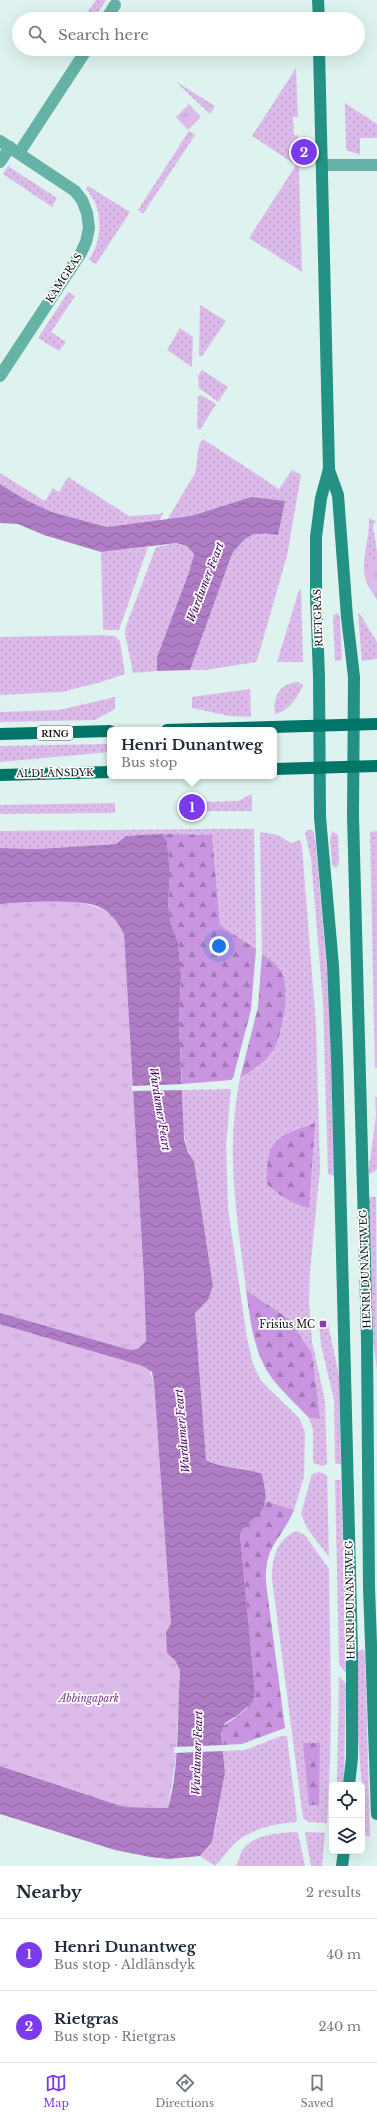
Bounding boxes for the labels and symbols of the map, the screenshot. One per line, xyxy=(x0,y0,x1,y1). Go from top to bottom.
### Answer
pin: 2 xyxy=(291,137,317,167)
street label: KAMGRAS xyxy=(43,251,85,305)
water label: Wurdumer Feart xyxy=(183,540,227,624)
street label: RIETGRAS xyxy=(310,589,326,647)
road number: RING xyxy=(37,726,73,740)
street label: ALDLÂNSDYK xyxy=(15,765,94,780)
pin: 1 xyxy=(179,792,205,822)
your location xyxy=(209,936,229,956)
water label: Wurdumer Feart xyxy=(146,1066,174,1152)
street label: HENRI DUNANTWEG xyxy=(356,1209,374,1329)
place label: Frisius MC xyxy=(259,1318,315,1331)
marker: Frisius MC xyxy=(318,1319,328,1329)
water label: Wurdumer Feart xyxy=(171,1388,193,1474)
street label: HENRI DUNANTWEG xyxy=(342,1540,358,1660)
park label: Abbingapark xyxy=(57,1692,119,1705)
water label: Wurdumer Feart xyxy=(189,1710,205,1796)

